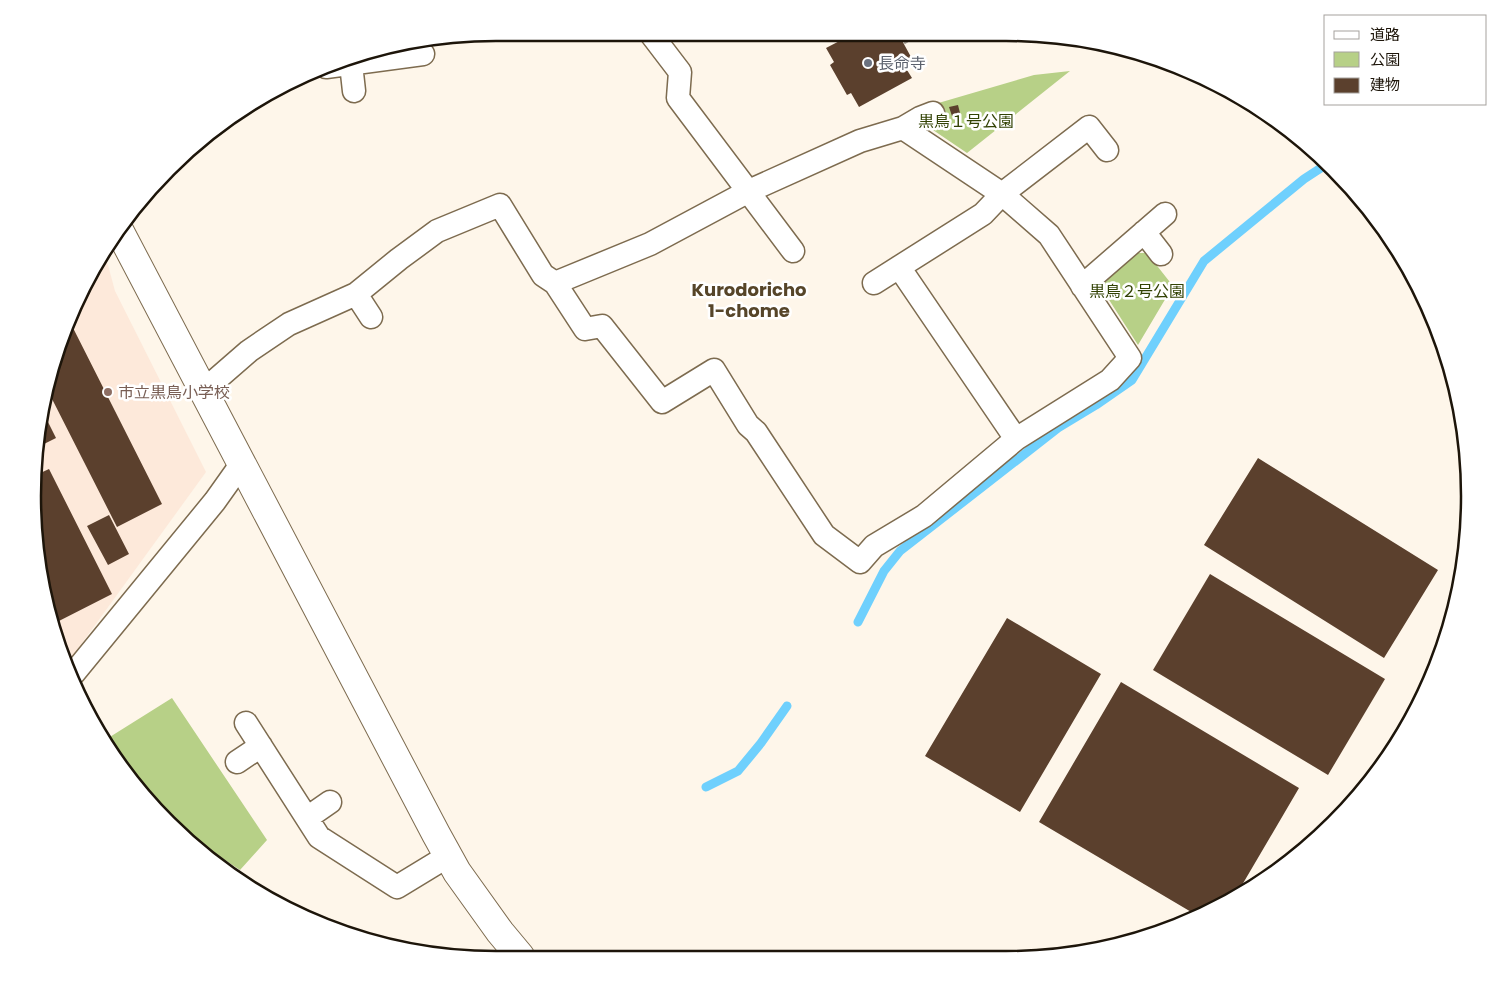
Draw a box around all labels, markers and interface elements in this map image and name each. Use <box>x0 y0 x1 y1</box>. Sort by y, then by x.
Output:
legend <box>1324 15 1487 105</box>
text: 道路 <box>1370 24 1400 45</box>
text: 公園 <box>1370 49 1400 70</box>
place label: 長命寺 <box>878 52 926 75</box>
marker: 長命寺 <box>862 57 874 69</box>
text: 建物 <box>1370 74 1400 95</box>
park label: 黒鳥１号公園 <box>918 110 1014 133</box>
district label: Kurodoricho 1-chome <box>691 277 807 323</box>
park label: 黒鳥２号公園 <box>1089 280 1185 303</box>
place label: 市立黒鳥小学校 <box>118 381 230 404</box>
marker: 市立黒鳥小学校 <box>102 386 114 398</box>

